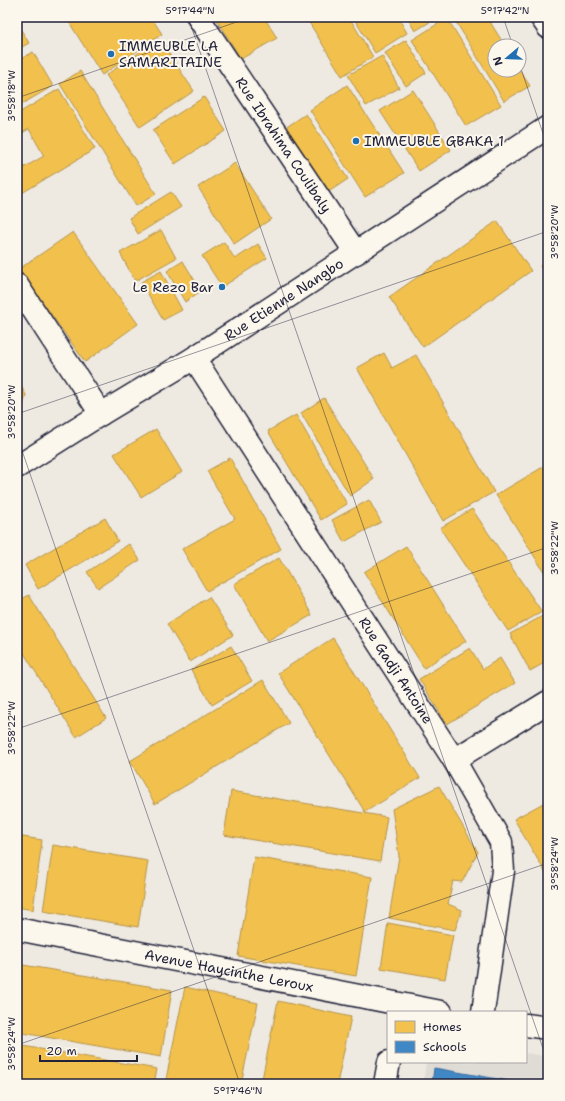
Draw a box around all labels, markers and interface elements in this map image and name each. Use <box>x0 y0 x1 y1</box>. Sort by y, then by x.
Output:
text: 5°17'44"N <box>165 4 215 17</box>
text: 5°17'42"N <box>481 4 529 17</box>
place label: IMMEUBLE LA SAMARITAINE <box>119 37 222 71</box>
north arrow <box>487 38 527 78</box>
marker: IMMEUBLE LA SAMARITAINE <box>106 49 116 59</box>
text: N <box>489 54 507 68</box>
text: 3°58'18"W <box>5 70 18 122</box>
street label: Rue Ibrahima Coulibaly <box>232 74 336 216</box>
place label: IMMEUBLE GBAKA 1 <box>364 132 504 150</box>
marker: IMMEUBLE GBAKA 1 <box>351 136 361 146</box>
text: 3°58'20"W <box>548 204 561 259</box>
street label: Rue Etienne Nangbo <box>221 254 347 345</box>
place label: Le Rezo Bar <box>132 278 214 296</box>
marker: Le Rezo Bar <box>217 282 227 292</box>
text: 3°58'20"W <box>5 384 18 439</box>
text: 3°58'22"W <box>548 520 561 575</box>
street label: Rue Gadji Antoine <box>355 614 437 727</box>
text: 3°58'22"W <box>5 700 18 755</box>
text: 3°58'24"W <box>548 836 561 891</box>
street label: Avenue Haycinthe Leroux <box>143 945 315 996</box>
legend <box>387 1011 527 1063</box>
text: 3°58'24"W <box>5 1016 18 1071</box>
text: Homes <box>423 1019 462 1035</box>
scale bar <box>40 1037 137 1063</box>
text: Schools <box>423 1039 467 1055</box>
text: 20 m <box>46 1043 77 1059</box>
text: 5°17'46"N <box>214 1084 262 1097</box>

